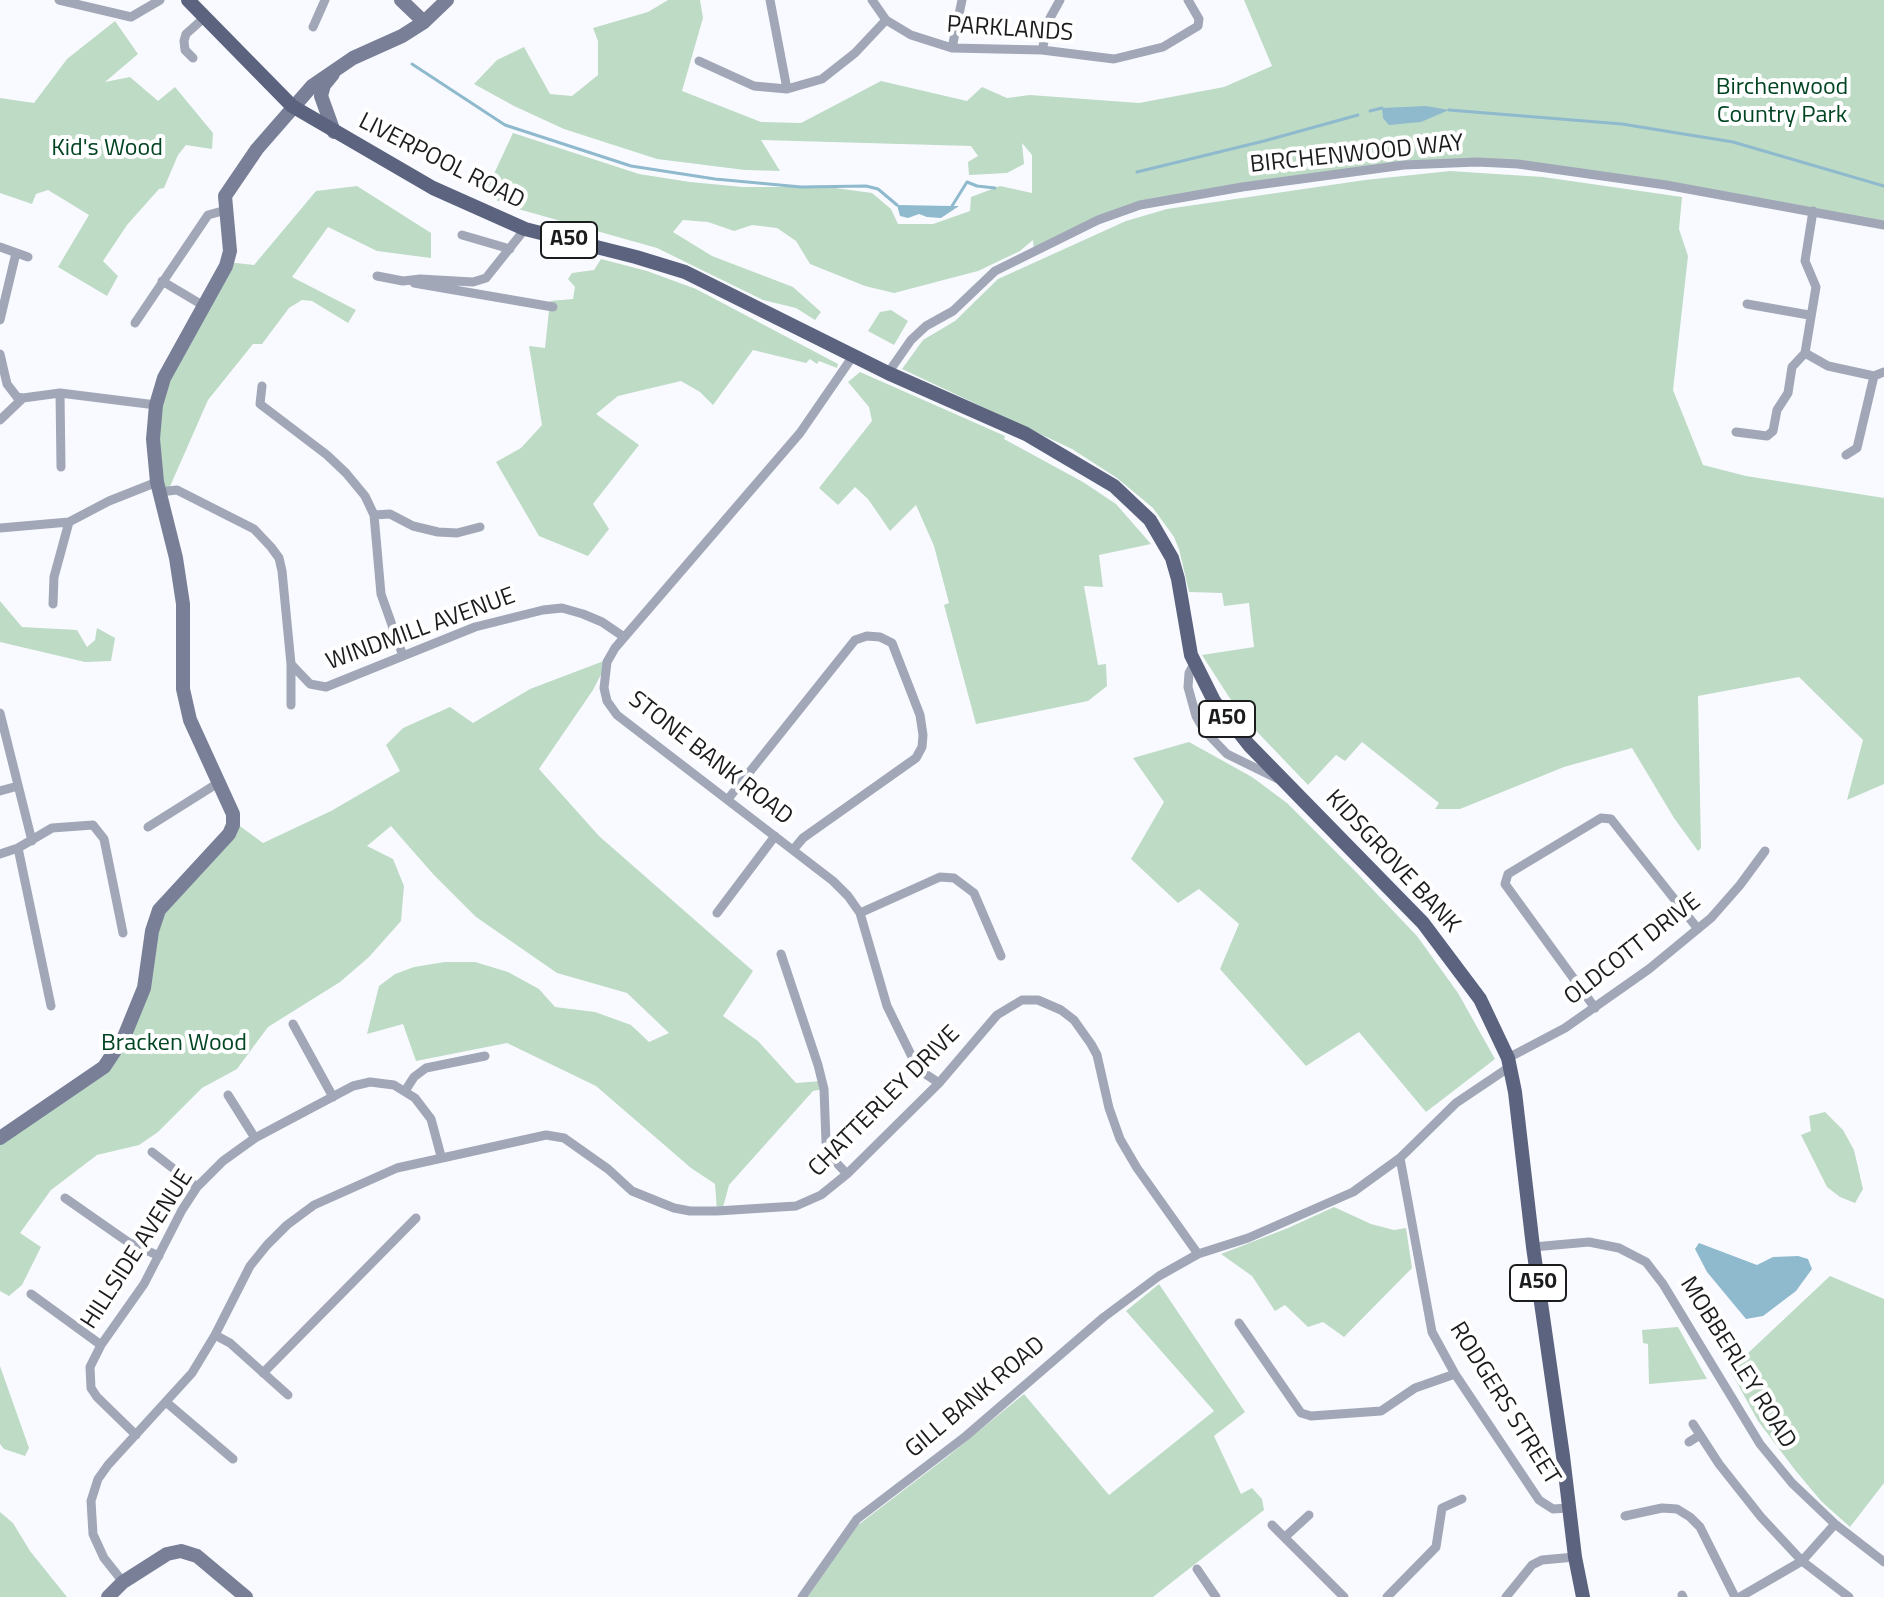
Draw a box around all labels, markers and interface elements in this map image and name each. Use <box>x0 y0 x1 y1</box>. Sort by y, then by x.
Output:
street label: PARKLANDS <box>946 11 1074 49</box>
park label: Birchenwood Country Park <box>1716 74 1848 130</box>
street label: LIVERPOOL ROAD <box>353 108 529 216</box>
street label: BIRCHENWOOD WAY <box>1249 129 1465 181</box>
park label: Kid's Wood <box>51 135 163 163</box>
road number: A50 <box>541 222 597 258</box>
street label: WINDMILL AVENUE <box>323 582 519 678</box>
street label: STONE BANK ROAD <box>622 686 798 832</box>
road number: A50 <box>1199 701 1255 737</box>
street label: KIDSGROVE BANK <box>1319 785 1465 939</box>
street label: OLDCOTT DRIVE <box>1559 888 1707 1012</box>
street label: CHATTERLEY DRIVE <box>803 1020 967 1184</box>
park label: Bracken Wood <box>101 1030 247 1058</box>
street label: HILLSIDE AVENUE <box>76 1165 200 1335</box>
road number: A50 <box>1510 1265 1566 1301</box>
street label: MOBBERLEY ROAD <box>1673 1272 1801 1454</box>
street label: RODGERS STREET <box>1442 1317 1566 1491</box>
street label: GILL BANK ROAD <box>900 1331 1052 1465</box>

